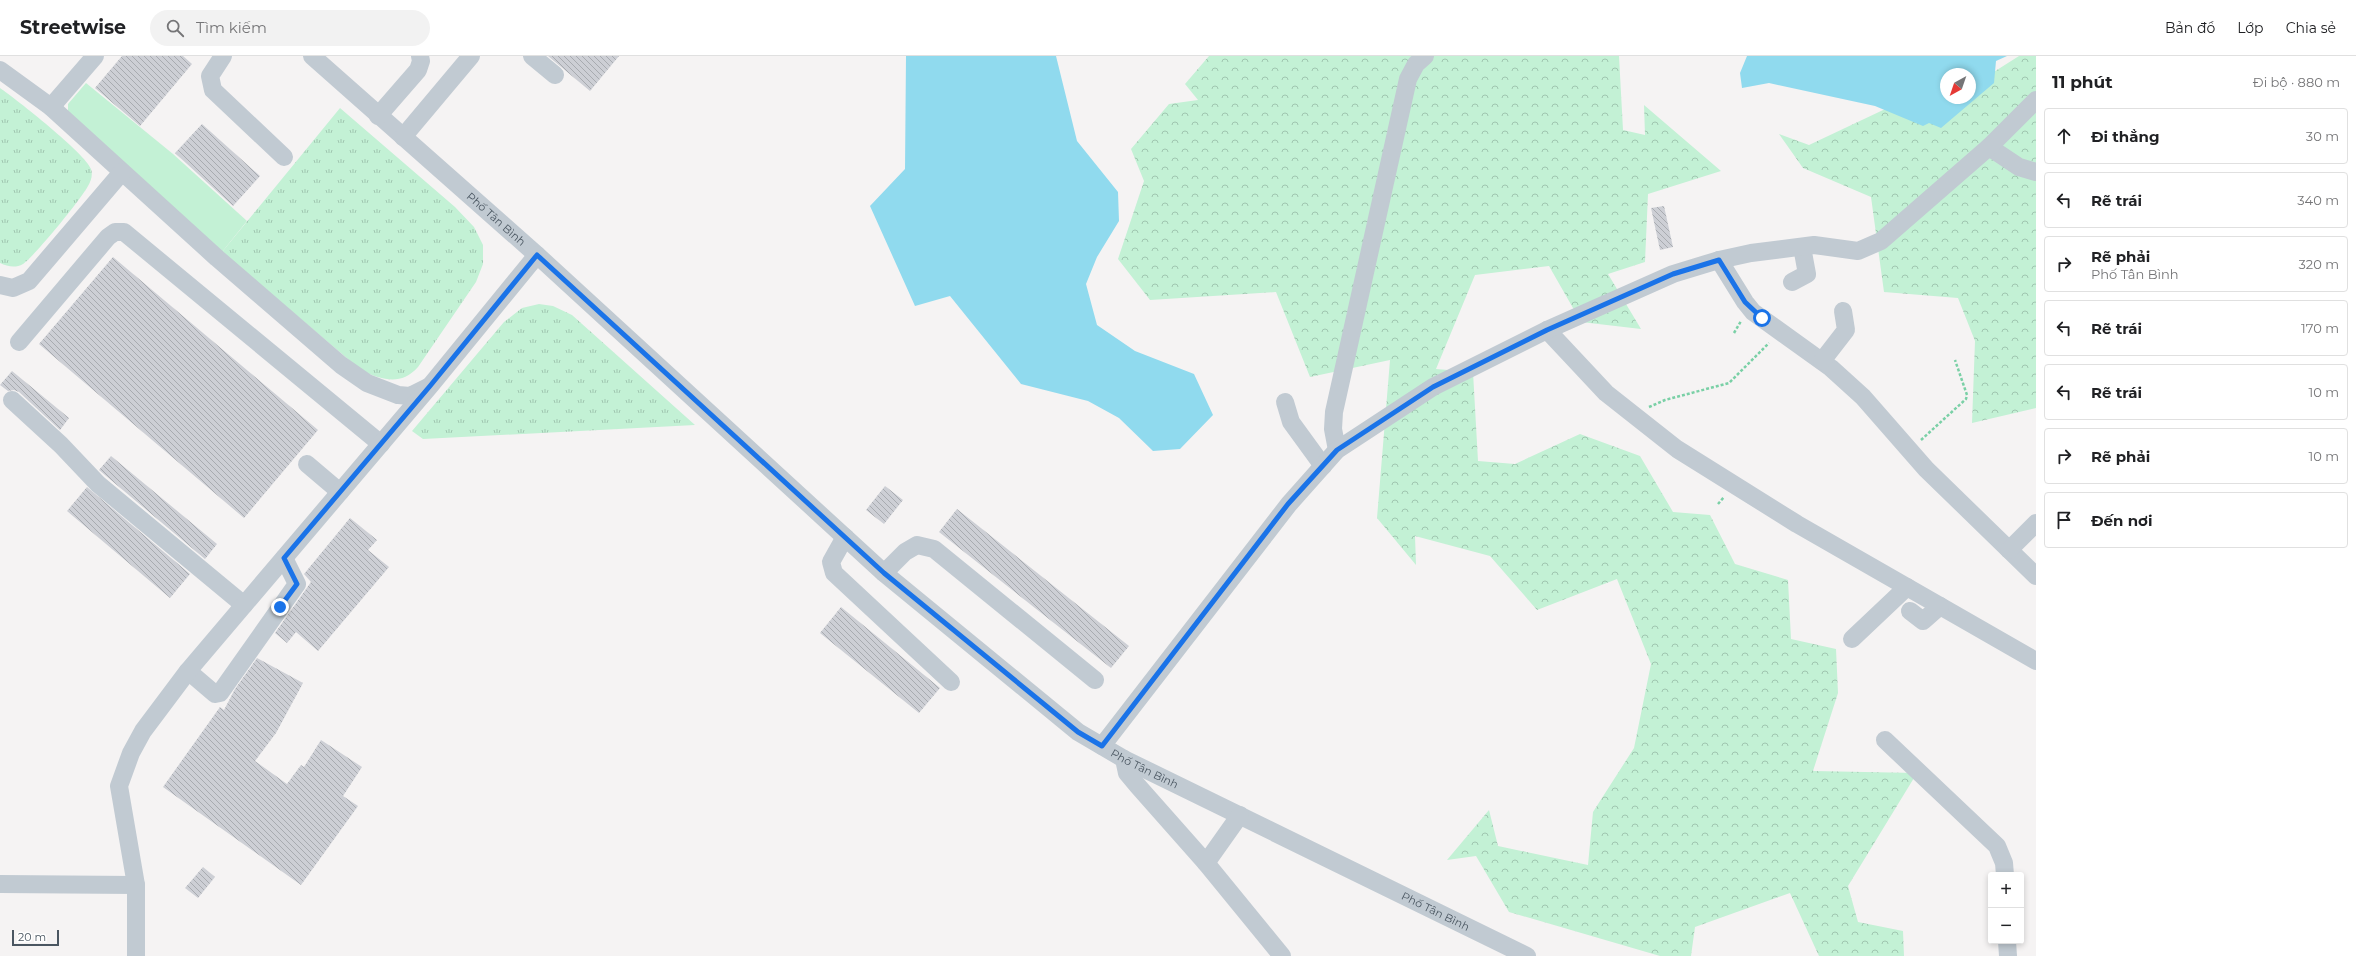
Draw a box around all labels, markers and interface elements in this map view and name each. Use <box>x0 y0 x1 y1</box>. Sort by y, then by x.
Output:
search box <box>150 10 430 46</box>
text: Streetwise <box>20 16 126 39</box>
icon: search <box>164 17 186 39</box>
text: Tìm kiếm <box>196 18 267 37</box>
text: Bản đồ <box>2165 19 2215 37</box>
text: Lớp <box>2237 19 2264 37</box>
text: Chia sẻ <box>2286 19 2336 37</box>
north arrow <box>1940 68 1976 104</box>
text: 11 phút <box>2052 72 2113 92</box>
text: Đi bộ · 880 m <box>2253 74 2340 90</box>
icon: ahead <box>2053 125 2075 147</box>
text: Đi thẳng <box>2091 127 2159 146</box>
text: 30 m <box>2306 128 2339 144</box>
street label: Phố Tân Bình <box>464 189 529 249</box>
icon: left <box>2053 189 2075 211</box>
text: Rẽ trái <box>2091 191 2142 210</box>
text: 340 m <box>2297 192 2339 208</box>
text: Rẽ phải <box>2091 247 2150 266</box>
icon: right <box>2053 253 2075 275</box>
text: 320 m <box>2299 256 2339 272</box>
text: Phố Tân Bình <box>2091 266 2179 282</box>
route start <box>1753 309 1771 327</box>
icon: left <box>2053 317 2075 339</box>
text: Rẽ trái <box>2091 319 2142 338</box>
text: 170 m <box>2301 320 2339 336</box>
icon: left <box>2053 381 2075 403</box>
text: Rẽ trái <box>2091 383 2142 402</box>
text: 10 m <box>2309 384 2339 400</box>
icon: right <box>2053 445 2075 467</box>
text: Rẽ phải <box>2091 447 2150 466</box>
text: 10 m <box>2309 448 2339 464</box>
icon: arrive <box>2053 509 2075 531</box>
text: Đến nơi <box>2091 511 2152 530</box>
route end <box>271 598 289 616</box>
street label: Phố Tân Bình <box>1108 746 1181 792</box>
map controls <box>1988 872 2024 944</box>
button: + <box>1988 872 2024 908</box>
street label: Phố Tân Bình <box>1399 889 1472 934</box>
button: − <box>1988 908 2024 944</box>
scale bar <box>12 928 59 947</box>
text: 20 m <box>18 930 46 944</box>

